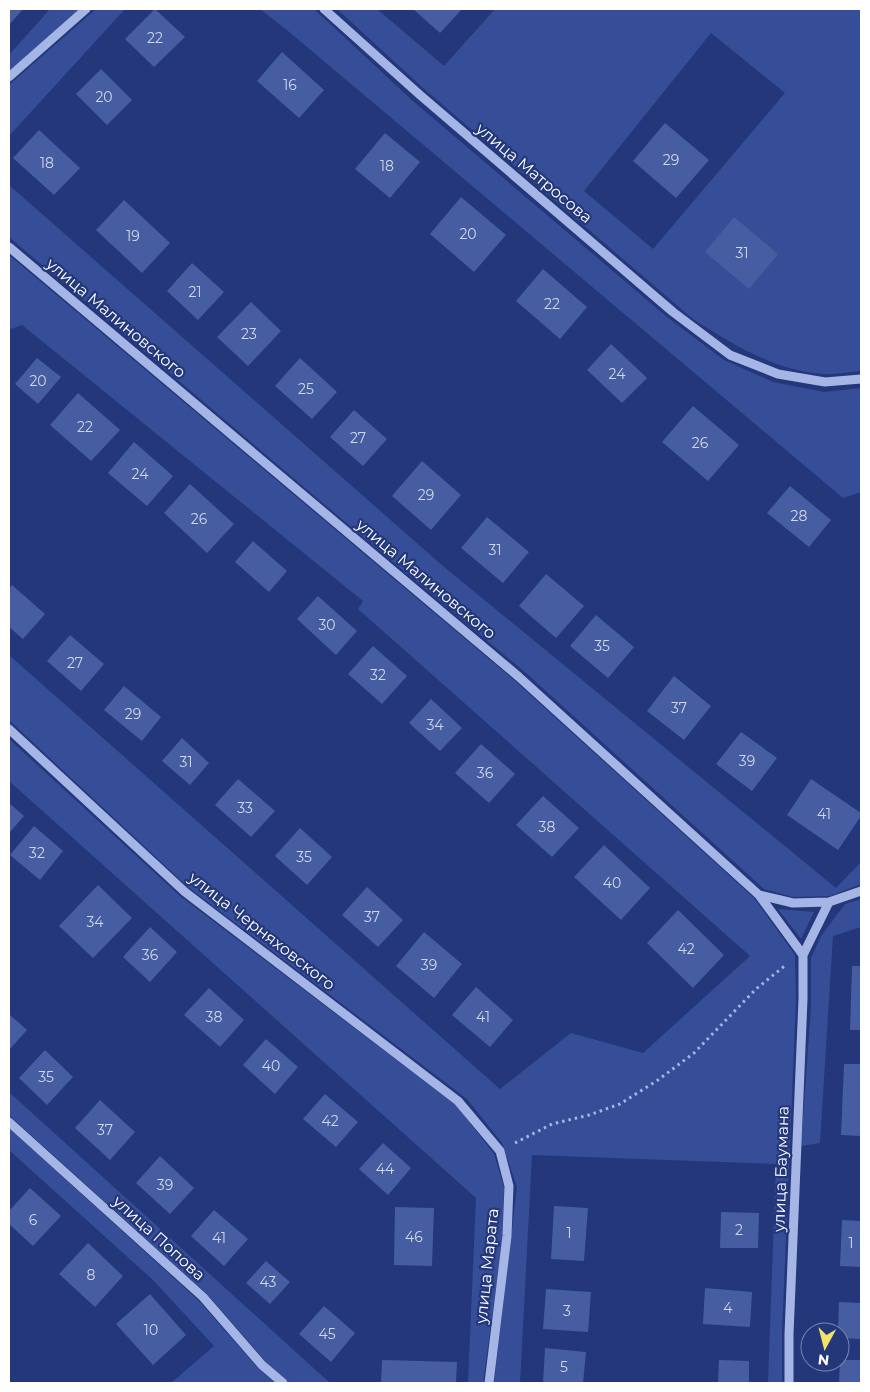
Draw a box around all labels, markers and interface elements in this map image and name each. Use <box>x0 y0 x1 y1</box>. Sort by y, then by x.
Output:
house number: 22 <box>147 29 163 47</box>
house number: 16 <box>283 76 297 94</box>
house number: 20 <box>95 88 113 106</box>
street label: улица Матросова <box>471 118 596 227</box>
house number: 29 <box>663 151 679 169</box>
house number: 18 <box>40 154 54 172</box>
house number: 18 <box>380 157 394 175</box>
house number: 20 <box>459 225 477 243</box>
house number: 19 <box>126 227 140 245</box>
house number: 31 <box>736 244 748 262</box>
street label: улица Малиновского <box>42 253 190 382</box>
house number: 21 <box>188 283 202 301</box>
house number: 22 <box>544 295 560 313</box>
house number: 23 <box>241 325 257 343</box>
house number: 24 <box>609 365 626 383</box>
house number: 20 <box>29 372 47 390</box>
house number: 25 <box>298 380 314 398</box>
house number: 22 <box>77 418 93 436</box>
house number: 27 <box>350 429 366 447</box>
house number: 26 <box>692 434 709 452</box>
house number: 24 <box>132 465 149 483</box>
house number: 29 <box>418 486 434 504</box>
house number: 28 <box>791 507 808 525</box>
house number: 26 <box>191 510 208 528</box>
street label: улица Малиновского <box>352 514 500 643</box>
house number: 31 <box>489 541 501 559</box>
house number: 30 <box>318 616 336 634</box>
house number: 35 <box>594 637 610 655</box>
house number: 27 <box>67 654 83 672</box>
house number: 32 <box>370 666 386 684</box>
house number: 37 <box>671 699 687 717</box>
house number: 29 <box>125 705 141 723</box>
house number: 34 <box>426 716 444 734</box>
house number: 39 <box>739 752 755 770</box>
house number: 31 <box>180 753 192 771</box>
house number: 36 <box>477 764 494 782</box>
house number: 33 <box>237 799 253 817</box>
house number: 41 <box>817 805 831 823</box>
house number: 38 <box>539 818 555 836</box>
house number: 32 <box>29 844 45 862</box>
house number: 35 <box>296 848 312 866</box>
street label: улица Черняховского <box>184 867 339 994</box>
house number: 40 <box>603 874 621 892</box>
house number: 37 <box>364 908 380 926</box>
house number: 34 <box>86 913 104 931</box>
house number: 42 <box>677 940 695 958</box>
house number: 36 <box>142 946 159 964</box>
house number: 39 <box>421 956 437 974</box>
house number: 38 <box>206 1008 222 1026</box>
house number: 41 <box>476 1008 490 1026</box>
house number: 40 <box>262 1057 280 1075</box>
house number: 35 <box>38 1068 54 1086</box>
street label: улица Баумана <box>769 1106 793 1233</box>
house number: 42 <box>321 1112 339 1130</box>
house number: 37 <box>97 1121 113 1139</box>
house number: 44 <box>376 1160 395 1178</box>
house number: 39 <box>157 1176 173 1194</box>
street label: улица Попова <box>108 1191 209 1284</box>
street label: улица Марата <box>471 1207 503 1326</box>
house number: 6 <box>29 1211 38 1229</box>
house number: 2 <box>735 1221 743 1239</box>
house number: 1 <box>566 1224 572 1242</box>
house number: 46 <box>405 1228 423 1246</box>
house number: 41 <box>212 1229 226 1247</box>
house number: 1 <box>848 1234 854 1252</box>
house number: 8 <box>87 1266 96 1284</box>
house number: 43 <box>260 1273 277 1291</box>
house number: 4 <box>723 1299 733 1317</box>
house number: 3 <box>563 1302 571 1320</box>
house number: 10 <box>144 1321 158 1339</box>
north arrow <box>800 1322 850 1372</box>
house number: 45 <box>318 1325 336 1343</box>
text: N <box>817 1350 830 1370</box>
house number: 5 <box>560 1358 568 1376</box>

